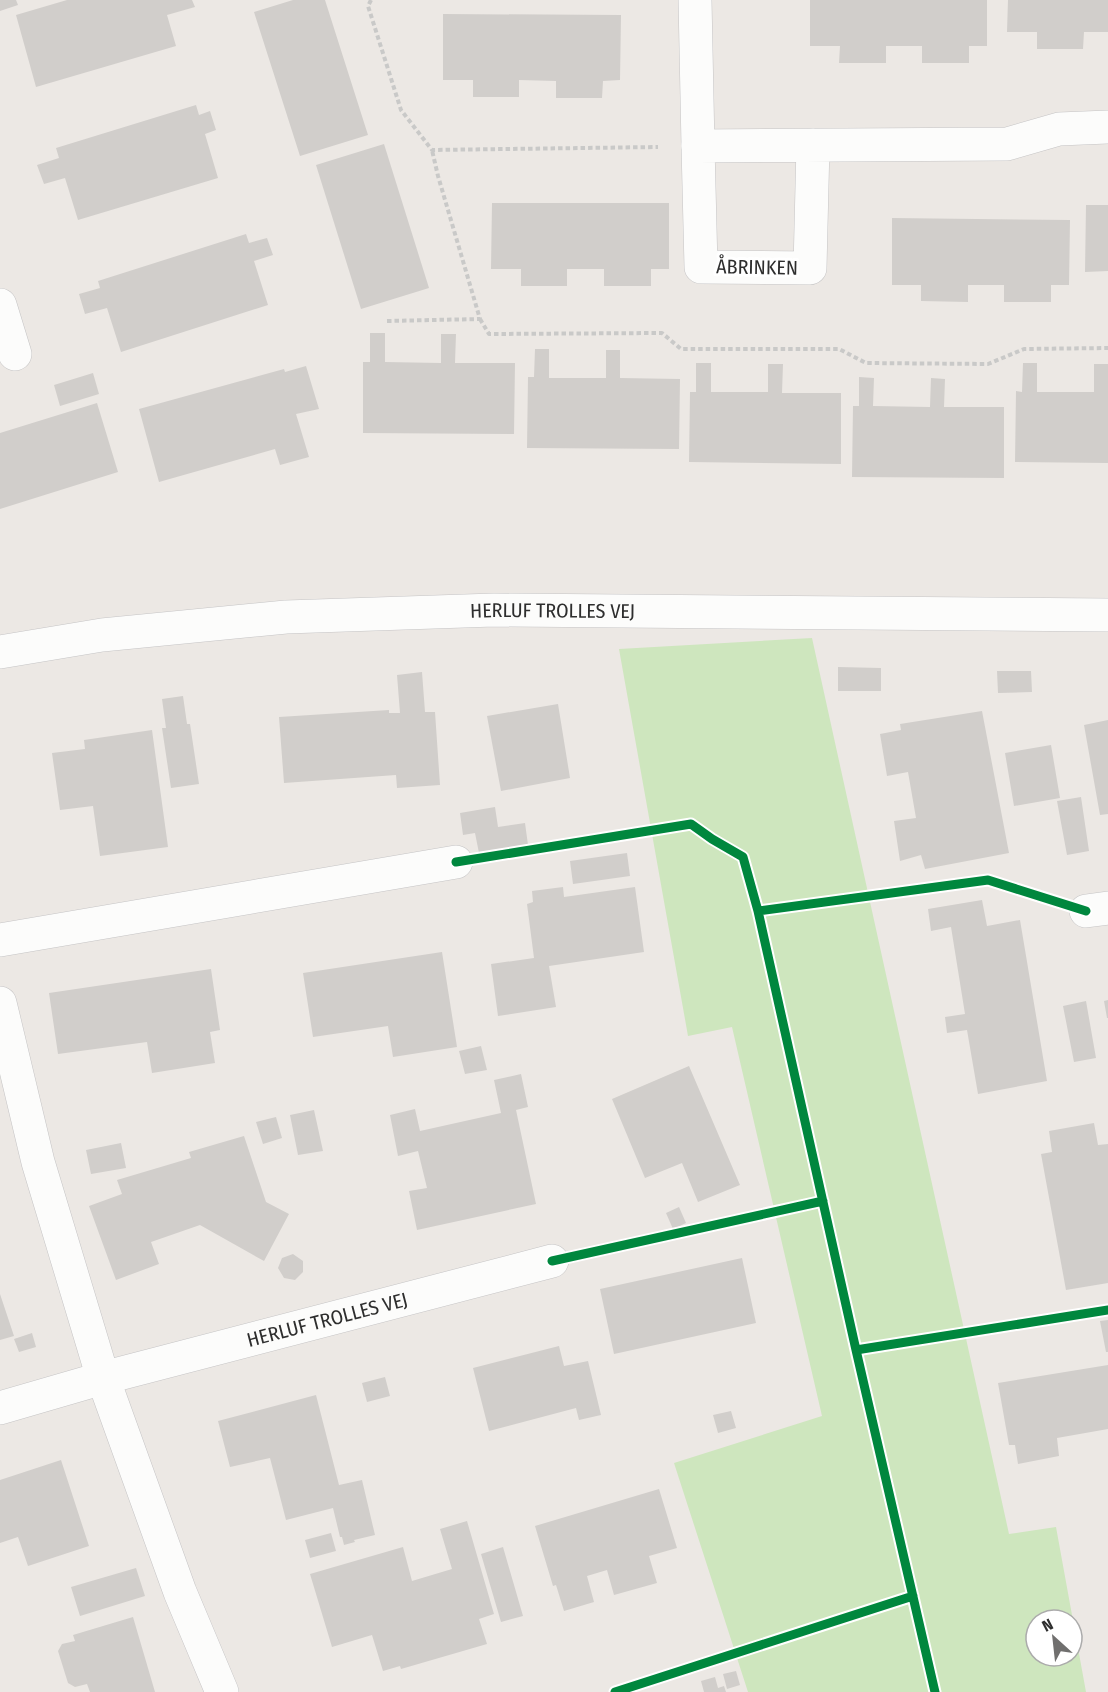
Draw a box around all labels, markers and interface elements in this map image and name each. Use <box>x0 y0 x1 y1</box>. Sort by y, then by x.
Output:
street label: ÅBRINKEN <box>716 253 798 280</box>
street label: HERLUF TROLLES VEJ <box>470 598 635 623</box>
street label: HERLUF TROLLES VEJ <box>244 1287 410 1352</box>
north arrow <box>1024 1608 1084 1668</box>
text: N <box>1039 1614 1056 1636</box>

